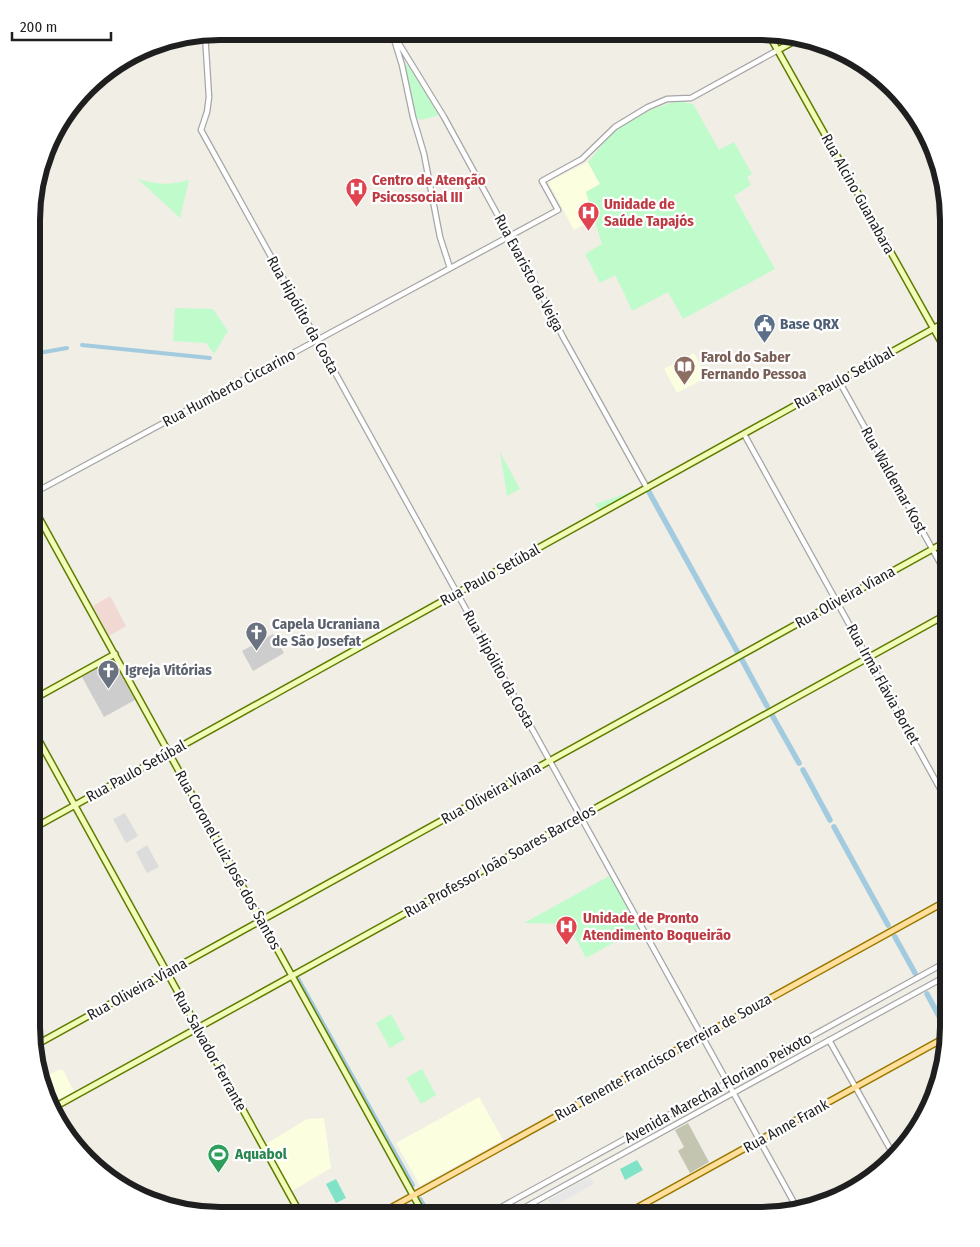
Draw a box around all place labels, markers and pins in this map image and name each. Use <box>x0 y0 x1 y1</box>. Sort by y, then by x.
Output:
place label: Centro de Atenção Psicossocial III <box>372 171 486 206</box>
hospital icon: Centro de Atenção Psicossocial III <box>344 177 368 208</box>
place label: Unidade de Saúde Tapajós <box>604 195 694 230</box>
hospital icon: Unidade de Saúde Tapajós <box>576 201 600 232</box>
public building icon: Base QRX <box>752 312 776 343</box>
place label: Base QRX <box>780 315 840 333</box>
place label: Farol do Saber Fernando Pessoa <box>701 348 807 383</box>
library icon: Farol do Saber Fernando Pessoa <box>673 354 697 385</box>
place label: Capela Ucraniana de São Josefat <box>272 615 380 650</box>
church icon: Capela Ucraniana de São Josefat <box>244 621 268 652</box>
church icon: Igreja Vitórias <box>97 658 121 689</box>
place label: Igreja Vitórias <box>125 661 212 679</box>
place label: Unidade de Pronto Atendimento Boqueirão <box>582 909 731 944</box>
hospital icon: Unidade de Pronto Atendimento Boqueirão <box>555 915 579 946</box>
sports icon: Aquabol <box>207 1142 231 1173</box>
place label: Aquabol <box>234 1145 288 1163</box>

